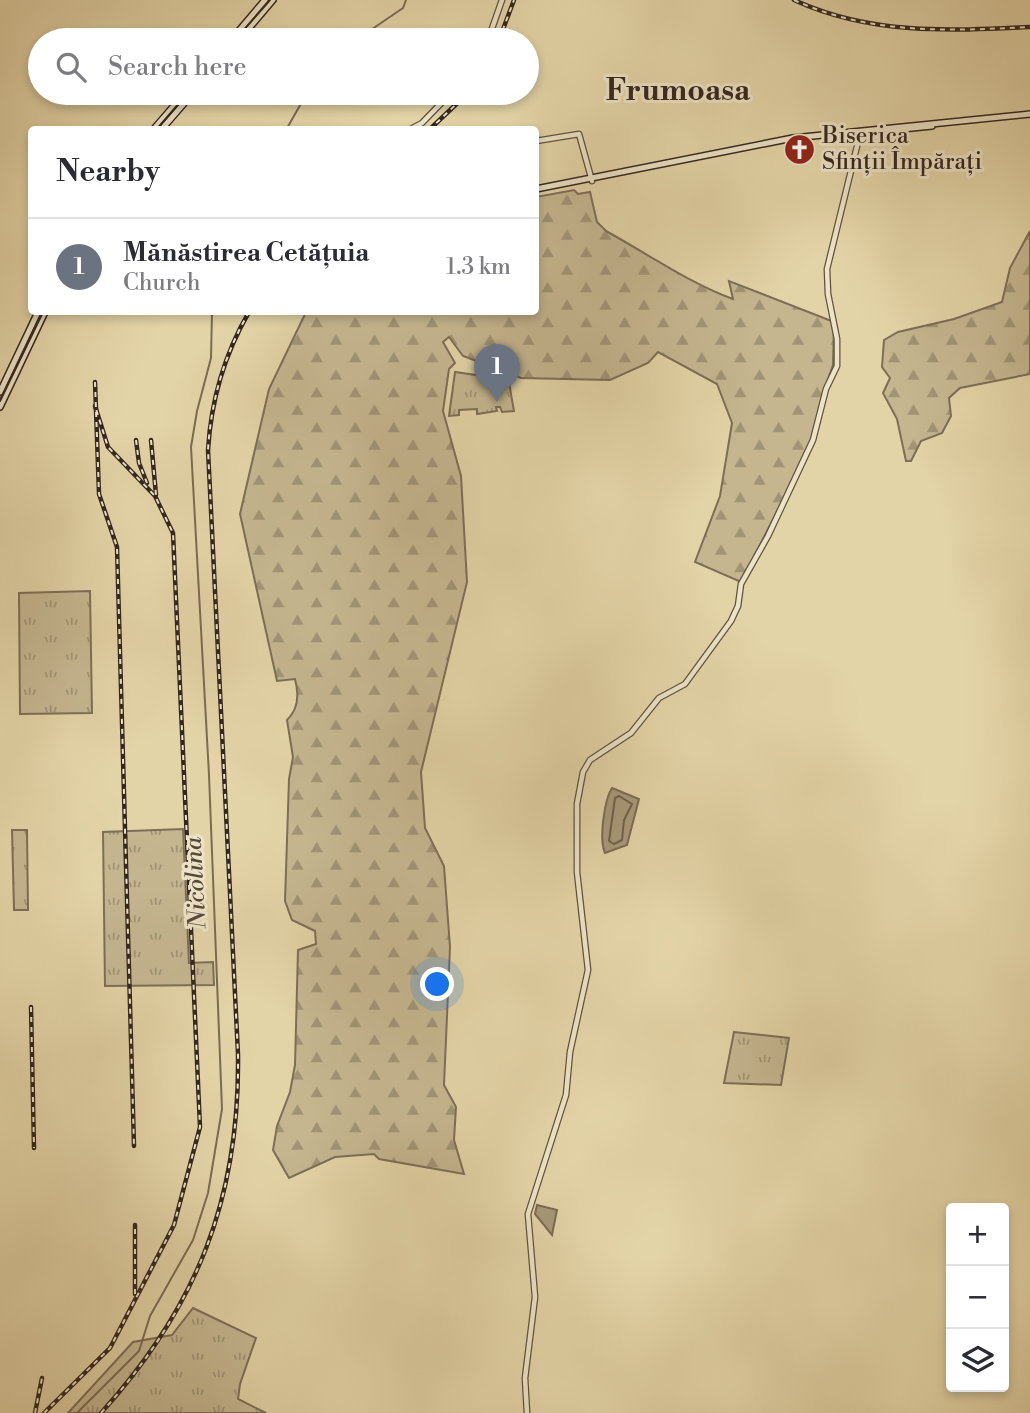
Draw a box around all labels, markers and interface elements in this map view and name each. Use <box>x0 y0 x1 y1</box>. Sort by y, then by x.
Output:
search box <box>28 28 539 105</box>
icon: search <box>52 48 90 86</box>
text: Search here <box>108 51 247 83</box>
district label: Frumoasa <box>606 72 751 110</box>
place label: Biserica Sfinții Împărați <box>821 122 982 176</box>
church icon: Biserica Sfinții Împărați <box>782 132 816 166</box>
text: Nearby <box>56 153 160 191</box>
text: Mănăstirea Cetățuia <box>123 237 369 269</box>
text: 1 <box>73 253 85 281</box>
text: 1.3 km <box>446 253 511 281</box>
text: Church <box>123 269 200 297</box>
pin: 1 <box>474 344 520 402</box>
water label: Nicolina <box>179 836 213 931</box>
your location <box>420 967 454 1001</box>
map controls <box>946 1203 1009 1392</box>
button: + <box>946 1203 1009 1266</box>
button: − <box>946 1266 1009 1329</box>
button: layers <box>946 1329 1009 1392</box>

